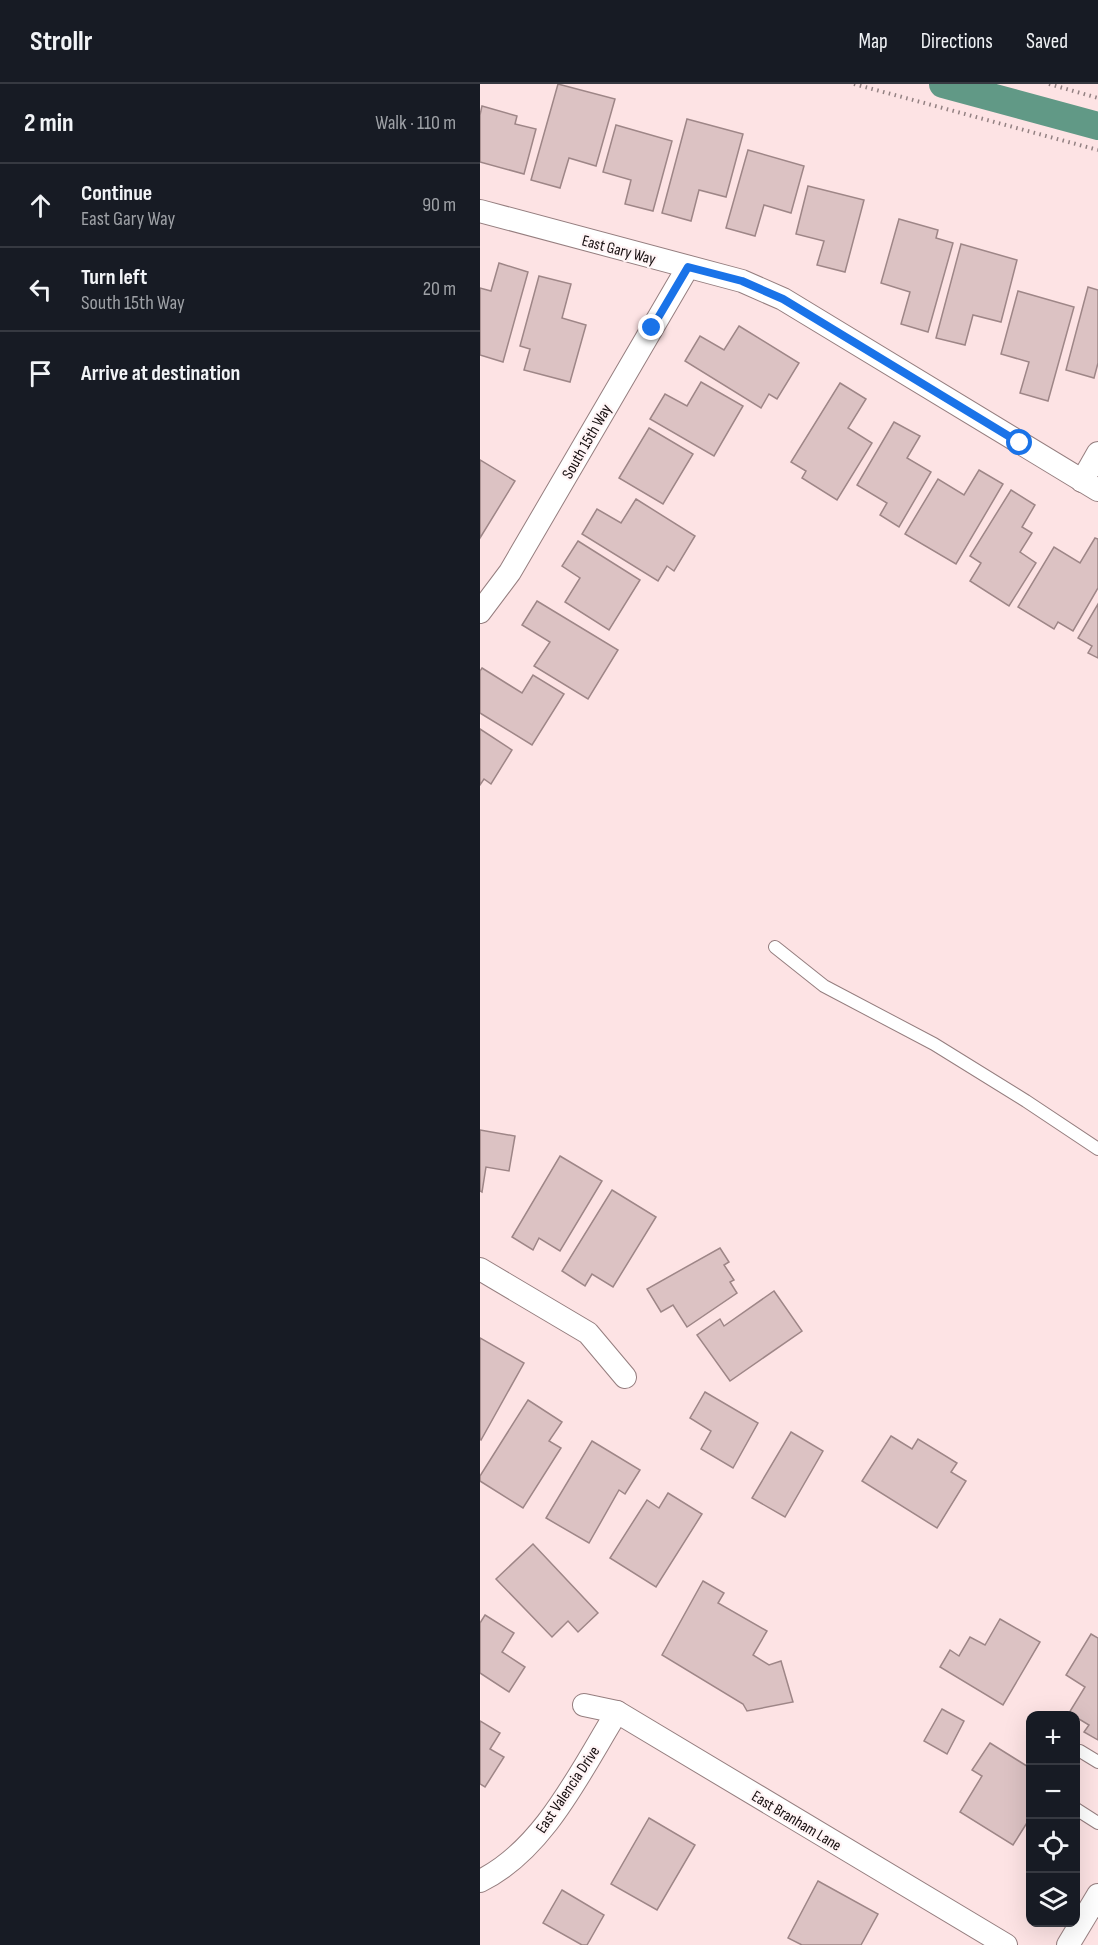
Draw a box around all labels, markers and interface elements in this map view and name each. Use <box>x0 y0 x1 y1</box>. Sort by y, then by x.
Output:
text: Strollr <box>30 25 92 58</box>
text: Map <box>858 29 888 54</box>
text: Directions <box>921 29 993 54</box>
text: Saved <box>1026 29 1068 54</box>
text: 2 min <box>24 108 74 139</box>
text: Walk · 110 m <box>375 111 456 135</box>
text: Continue <box>81 180 152 207</box>
icon: ahead <box>24 189 57 222</box>
text: 90 m <box>422 193 456 217</box>
text: East Gary Way <box>81 207 175 231</box>
street label: East Gary Way <box>580 232 657 269</box>
text: Turn left <box>81 264 147 291</box>
icon: left <box>24 273 57 306</box>
text: 20 m <box>423 277 456 301</box>
text: South 15th Way <box>81 291 185 315</box>
route end <box>638 314 664 340</box>
icon: arrive <box>24 357 57 390</box>
text: Arrive at destination <box>81 360 240 387</box>
street label: South 15th Way <box>558 401 616 482</box>
route start <box>1006 429 1032 455</box>
map controls <box>1026 1711 1080 1927</box>
button: + <box>1026 1711 1080 1765</box>
street label: East Valencia Drive <box>532 1743 604 1837</box>
button: − <box>1026 1765 1080 1819</box>
street label: East Branham Lane <box>748 1787 845 1856</box>
button: locate <box>1026 1819 1080 1873</box>
button: layers <box>1026 1873 1080 1927</box>

